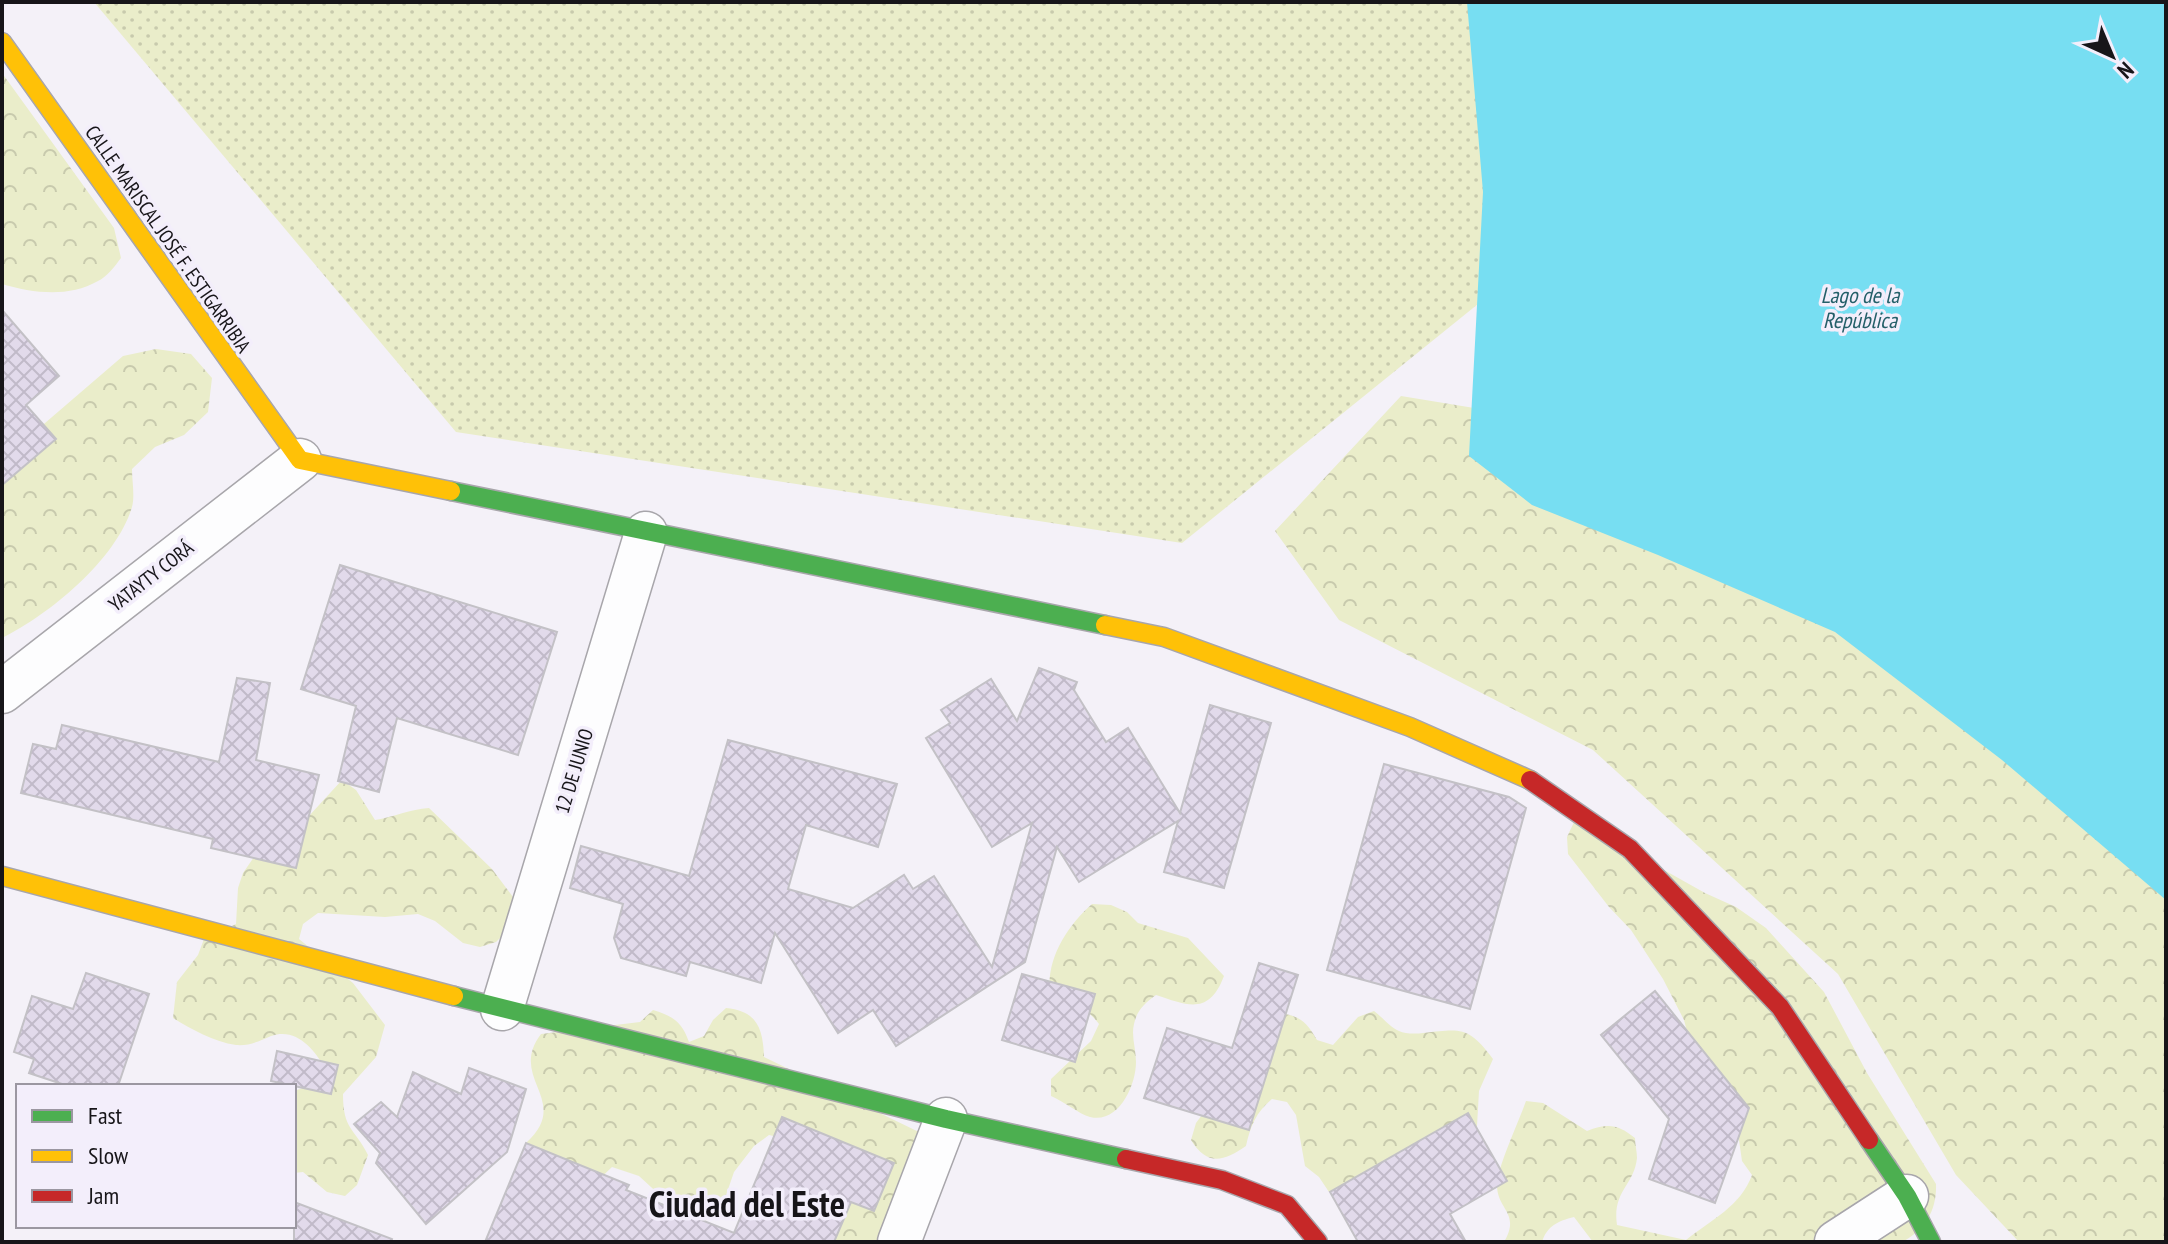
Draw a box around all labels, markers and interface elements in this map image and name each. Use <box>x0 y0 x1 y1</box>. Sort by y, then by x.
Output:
north arrow <box>2072 16 2152 96</box>
text: N <box>2112 56 2140 85</box>
street label: CALLE MARISCAL JOSÉ F. ESTIGARRIBIA <box>79 120 257 358</box>
water label: Lago de la República <box>1821 281 1900 334</box>
street label: YATAYTY CORÁ <box>103 534 199 617</box>
street label: 12 DE JUNIO <box>549 725 599 816</box>
legend <box>16 1084 296 1228</box>
text: Fast <box>88 1100 123 1131</box>
text: Slow <box>88 1140 129 1171</box>
text: Jam <box>87 1180 119 1211</box>
district label: Ciudad del Este <box>649 1180 845 1227</box>

